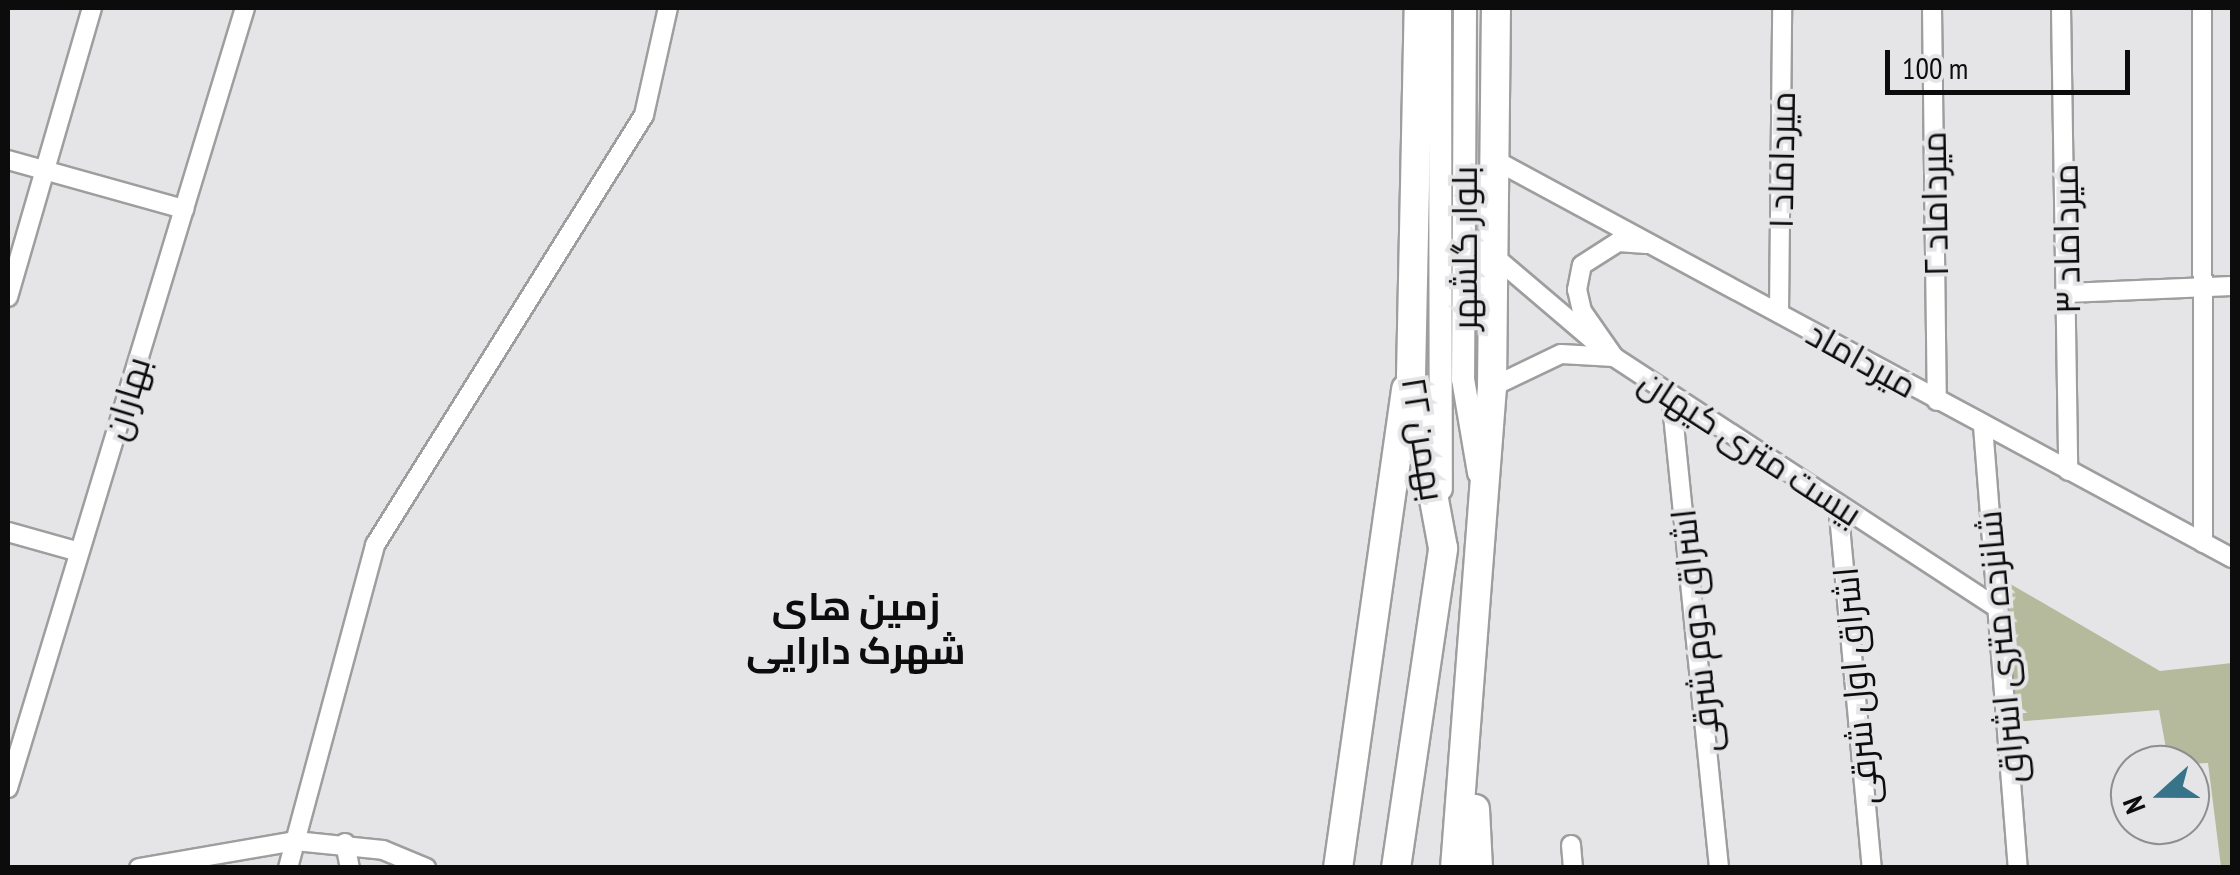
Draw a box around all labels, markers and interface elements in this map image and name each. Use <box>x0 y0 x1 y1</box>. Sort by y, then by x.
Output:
scale bar <box>1890 30 2135 92</box>
text: 100 m <box>1902 48 1968 87</box>
street label: میرداماد ۱ <box>1759 91 1803 229</box>
street label: میرداماد ۲ <box>1912 131 1956 277</box>
street label: میرداماد ۳ <box>2044 163 2088 315</box>
street label: بلوار گلشهر <box>1443 166 1485 330</box>
street label: میرداماد <box>1800 312 1924 406</box>
street label: بهاران <box>94 351 158 445</box>
street label: بیست متری کیهان <box>1632 359 1870 535</box>
street label: ۲۲ بهمن <box>1393 374 1455 504</box>
street label: اشراق دوم شرقی <box>1661 507 1729 755</box>
street label: شانزده متری اشراق <box>1967 509 2033 785</box>
street label: اشراق اول شرقی <box>1824 565 1886 807</box>
district label: زمین های شهرک دارایی <box>746 583 966 672</box>
north arrow <box>2110 745 2210 845</box>
text: N <box>2113 792 2153 819</box>

